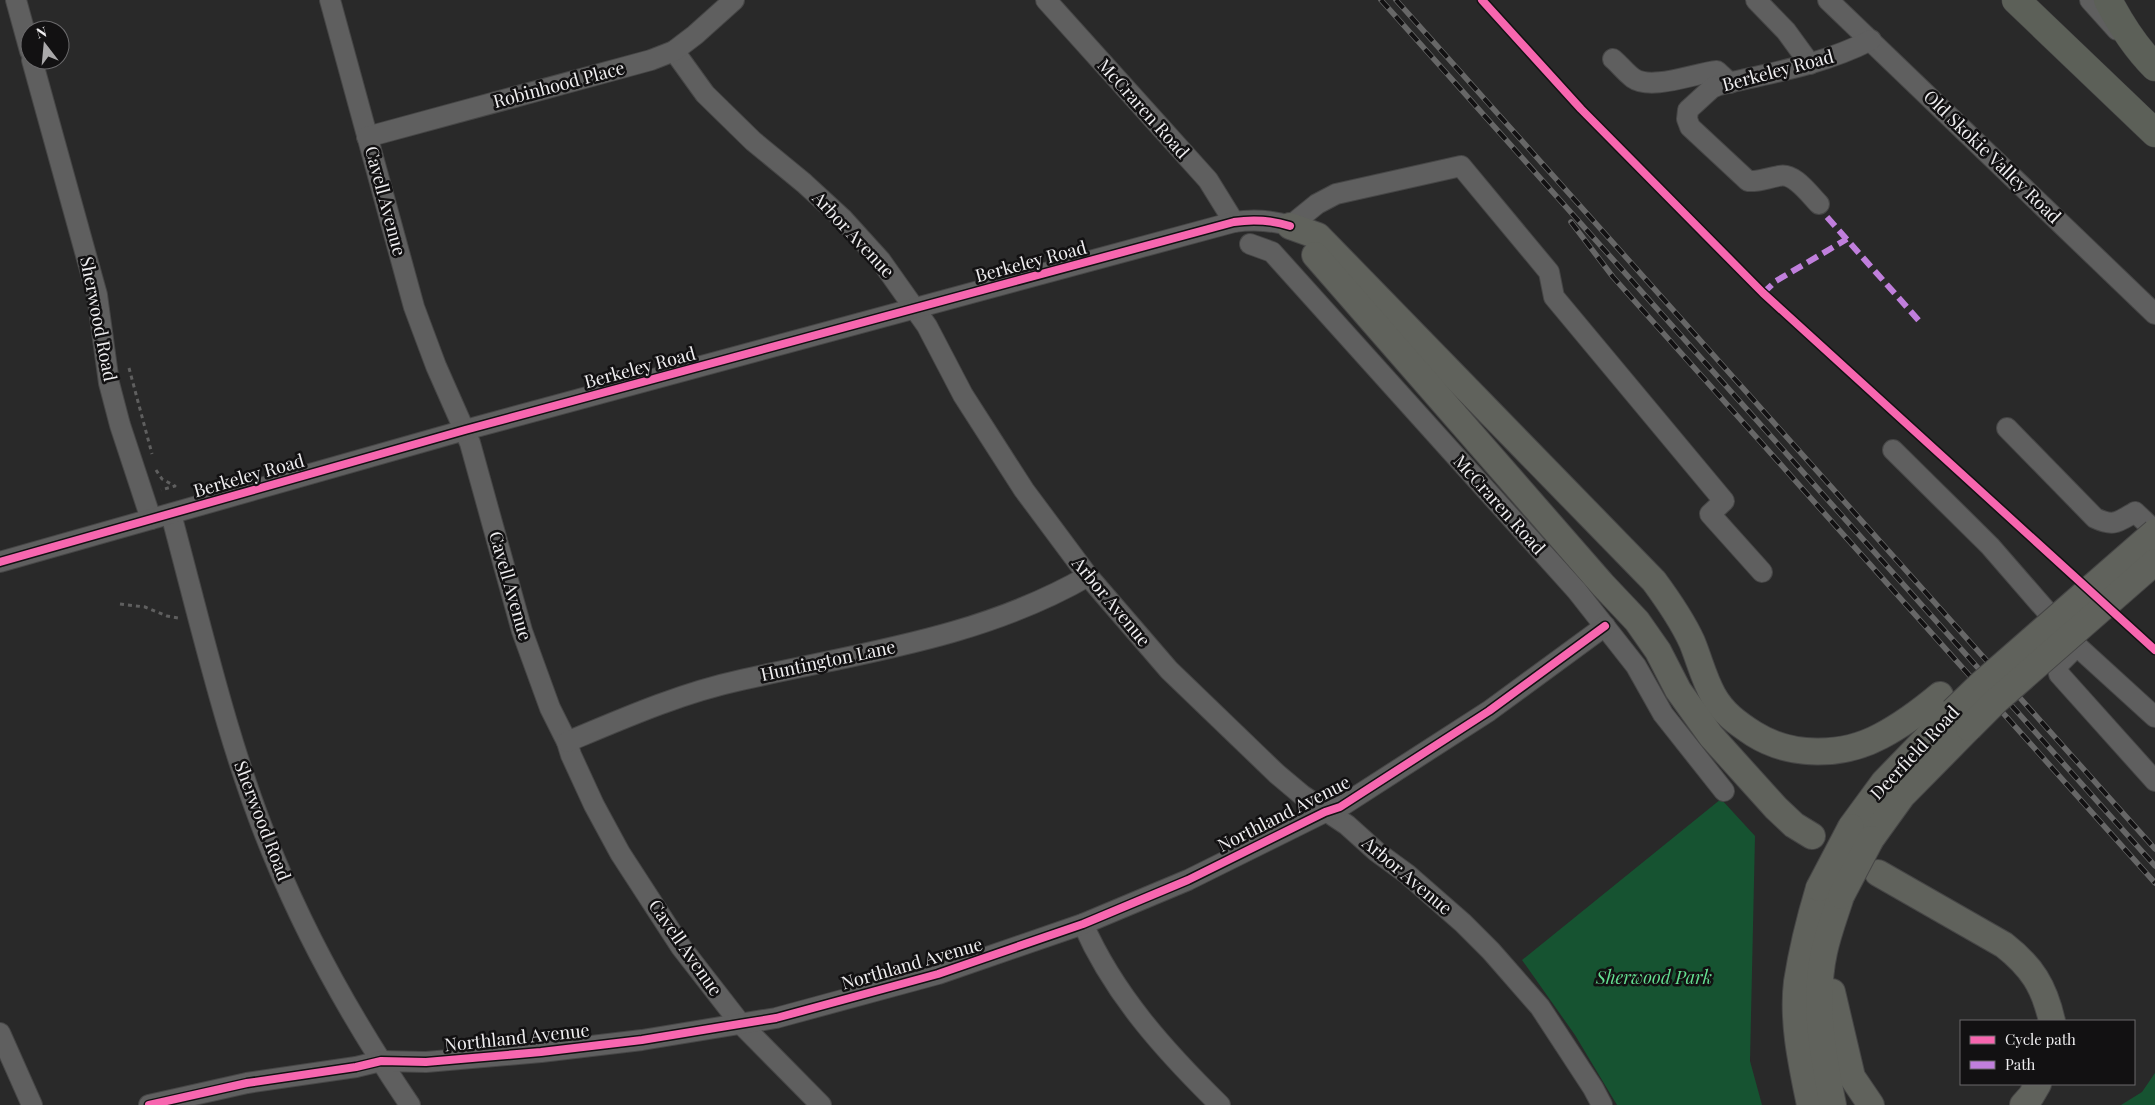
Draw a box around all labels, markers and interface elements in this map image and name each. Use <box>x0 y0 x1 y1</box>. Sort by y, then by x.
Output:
north arrow <box>20 20 70 70</box>
text: N <box>34 21 49 43</box>
street label: Berkeley Road <box>1719 43 1837 96</box>
street label: McCraren Road <box>1093 53 1195 164</box>
street label: Robinhood Place <box>490 55 627 113</box>
street label: Old Skokie Valley Road <box>1919 84 2067 229</box>
street label: Cavell Avenue <box>360 143 412 258</box>
street label: Arbor Avenue <box>807 185 900 283</box>
street label: Berkeley Road <box>972 234 1090 287</box>
street label: Sherwood Road <box>75 254 123 384</box>
street label: Berkeley Road <box>581 340 699 393</box>
street label: Berkeley Road <box>190 448 308 502</box>
street label: McCraren Road <box>1449 449 1551 560</box>
street label: Cavell Avenue <box>484 528 538 643</box>
street label: Arbor Avenue <box>1067 551 1156 651</box>
street label: Huntington Lane <box>758 634 897 686</box>
street label: Deerfield Road <box>1864 700 1964 804</box>
street label: Sherwood Road <box>229 757 297 885</box>
street label: Northland Avenue <box>1213 769 1354 857</box>
street label: Arbor Avenue <box>1357 830 1457 920</box>
street label: Cavell Avenue <box>644 894 728 1000</box>
street label: Northland Avenue <box>838 931 985 995</box>
park label: Sherwood Park <box>1595 965 1712 989</box>
street label: Northland Avenue <box>443 1017 591 1057</box>
legend <box>1960 1020 2135 1085</box>
text: Cycle path <box>2005 1029 2076 1049</box>
text: Path <box>2005 1054 2035 1074</box>

